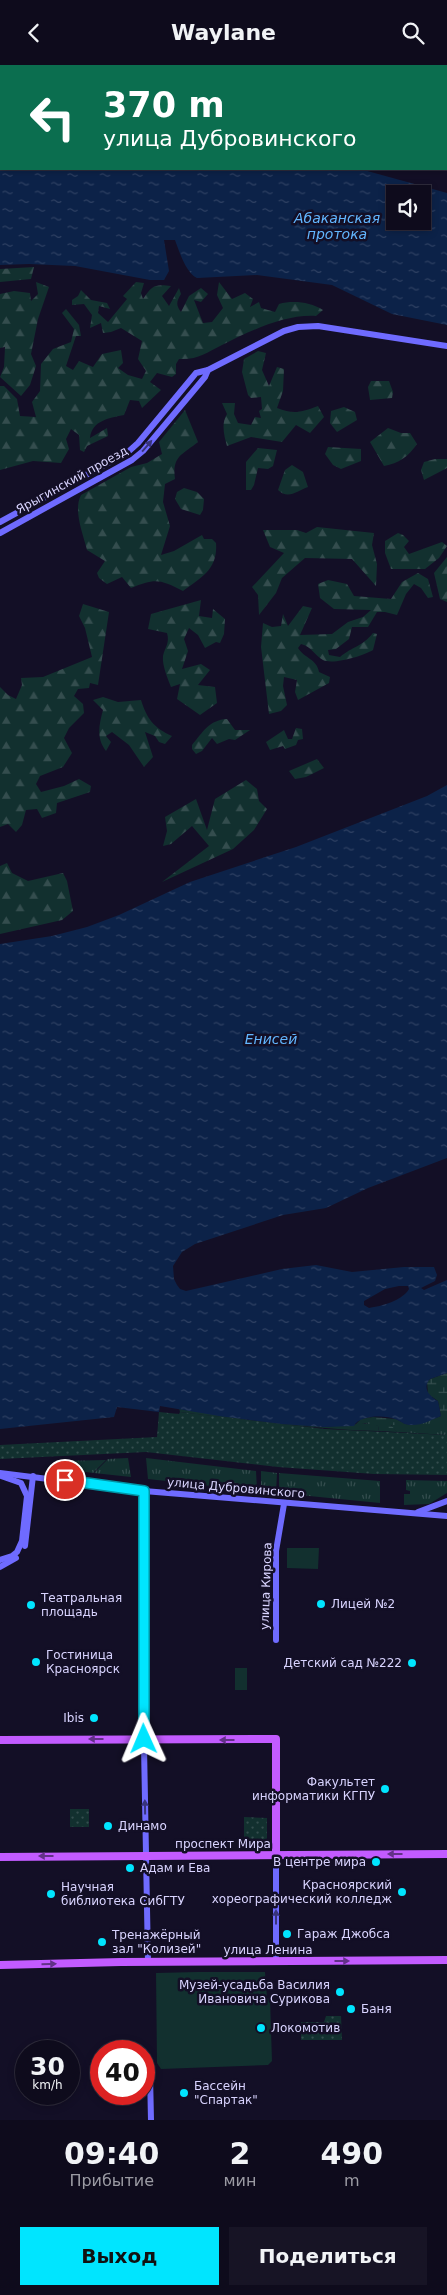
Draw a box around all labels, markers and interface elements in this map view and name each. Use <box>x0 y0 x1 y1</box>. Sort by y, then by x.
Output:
icon: back <box>20 19 48 47</box>
icon: search <box>399 19 427 47</box>
text: Waylane <box>171 20 276 45</box>
icon: left <box>20 85 85 150</box>
text: 370 m <box>103 85 225 125</box>
text: улица Дубровинского <box>103 126 357 151</box>
map controls <box>386 185 431 230</box>
button: sound <box>386 185 431 230</box>
water label: Абаканская протока <box>293 210 380 242</box>
one-way arrow <box>141 441 153 453</box>
street label: Ярыгинский проезд <box>14 443 130 517</box>
water label: Енисей <box>245 1031 297 1047</box>
pin <box>44 1459 86 1501</box>
icon: arrive <box>51 1466 79 1494</box>
street label: улица Дубровинского <box>167 1475 305 1501</box>
street label: улица Кирова <box>257 1542 275 1630</box>
place label: Театральная площадь <box>40 1591 122 1619</box>
place label: Лицей №2 <box>331 1597 395 1611</box>
marker: Лицей №2 <box>315 1598 327 1610</box>
marker: Театральная площадь <box>25 1599 37 1611</box>
place label: Гостиница Красноярск <box>46 1648 120 1676</box>
marker: Гостиница Красноярск <box>30 1656 42 1668</box>
place label: Детский сад №222 <box>284 1656 402 1670</box>
marker: Детский сад №222 <box>406 1657 418 1669</box>
place label: Ibis <box>63 1711 84 1725</box>
marker: Ibis <box>88 1712 100 1724</box>
position arrow <box>117 1712 169 1764</box>
one-way arrow <box>87 1735 103 1743</box>
one-way arrow <box>219 1736 235 1744</box>
place label: Факультет информатики КГПУ <box>252 1775 376 1803</box>
marker: Факультет информатики КГПУ <box>379 1783 391 1795</box>
one-way arrow <box>141 1799 149 1815</box>
place label: Динамо <box>118 1819 167 1833</box>
marker: Динамо <box>102 1820 114 1832</box>
street label: проспект Мира <box>175 1837 271 1851</box>
one-way arrow <box>386 1850 402 1858</box>
one-way arrow <box>38 1852 54 1860</box>
place label: В центре мира <box>273 1855 366 1869</box>
marker: В центре мира <box>370 1856 382 1868</box>
place label: Адам и Ева <box>140 1861 210 1875</box>
marker: Адам и Ева <box>124 1862 136 1874</box>
place label: Красноярский хореографический колледж <box>212 1878 392 1906</box>
place label: Научная библиотека СибГТУ <box>61 1880 185 1908</box>
marker: Красноярский хореографический колледж <box>396 1886 408 1898</box>
marker: Научная библиотека СибГТУ <box>45 1888 57 1900</box>
one-way arrow <box>272 1909 280 1925</box>
place label: Гараж Джобса <box>297 1927 390 1941</box>
place label: Тренажёрный зал "Колизей" <box>111 1928 201 1956</box>
marker: Гараж Джобса <box>281 1928 293 1940</box>
marker: Тренажёрный зал "Колизей" <box>96 1936 108 1948</box>
street label: улица Ленина <box>223 1943 313 1957</box>
one-way arrow <box>335 1957 351 1965</box>
one-way arrow <box>41 1959 57 1967</box>
place label: Музей-усадьба Василия Ивановича Сурикова <box>179 1978 330 2006</box>
marker: Музей-усадьба Василия Ивановича Сурикова <box>334 1986 346 1998</box>
place label: Баня <box>361 2002 392 2016</box>
marker: Баня <box>345 2003 357 2015</box>
place label: Локомотив <box>271 2021 340 2035</box>
marker: Локомотив <box>255 2022 267 2034</box>
speed limit sign: 40 <box>90 2040 155 2105</box>
text: 30 <box>30 2052 65 2081</box>
text: km/h <box>32 2078 63 2092</box>
place label: Бассейн "Спартак" <box>194 2079 258 2107</box>
marker: Бассейн "Спартак" <box>178 2087 190 2099</box>
text: 09:40 <box>64 2136 159 2171</box>
text: 2 <box>230 2136 250 2171</box>
text: 490 <box>320 2136 383 2171</box>
text: Прибытие <box>69 2171 154 2190</box>
text: мин <box>223 2171 256 2190</box>
text: m <box>344 2171 360 2190</box>
button: Выход <box>20 2227 219 2285</box>
button: Поделиться <box>229 2227 427 2285</box>

